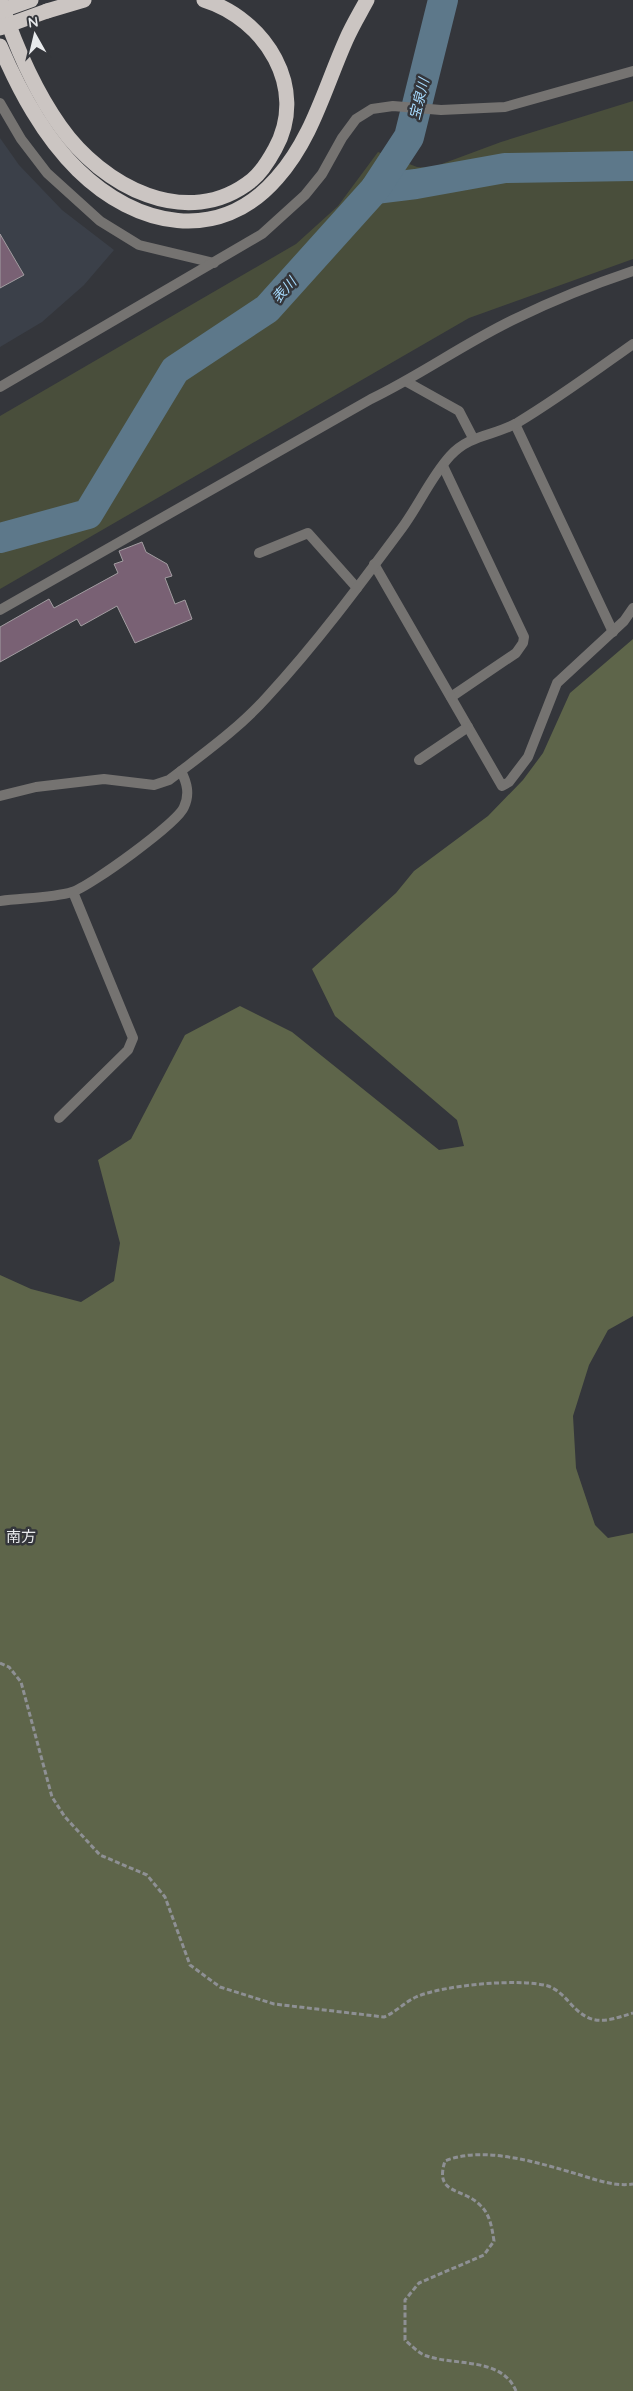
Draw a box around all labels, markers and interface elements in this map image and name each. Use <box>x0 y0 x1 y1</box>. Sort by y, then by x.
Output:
north arrow <box>10 10 60 60</box>
text: N <box>27 12 40 32</box>
water label: 宝泉川 <box>405 75 433 122</box>
water label: 表川 <box>268 272 301 306</box>
district label: 南方 <box>6 1527 36 1546</box>

